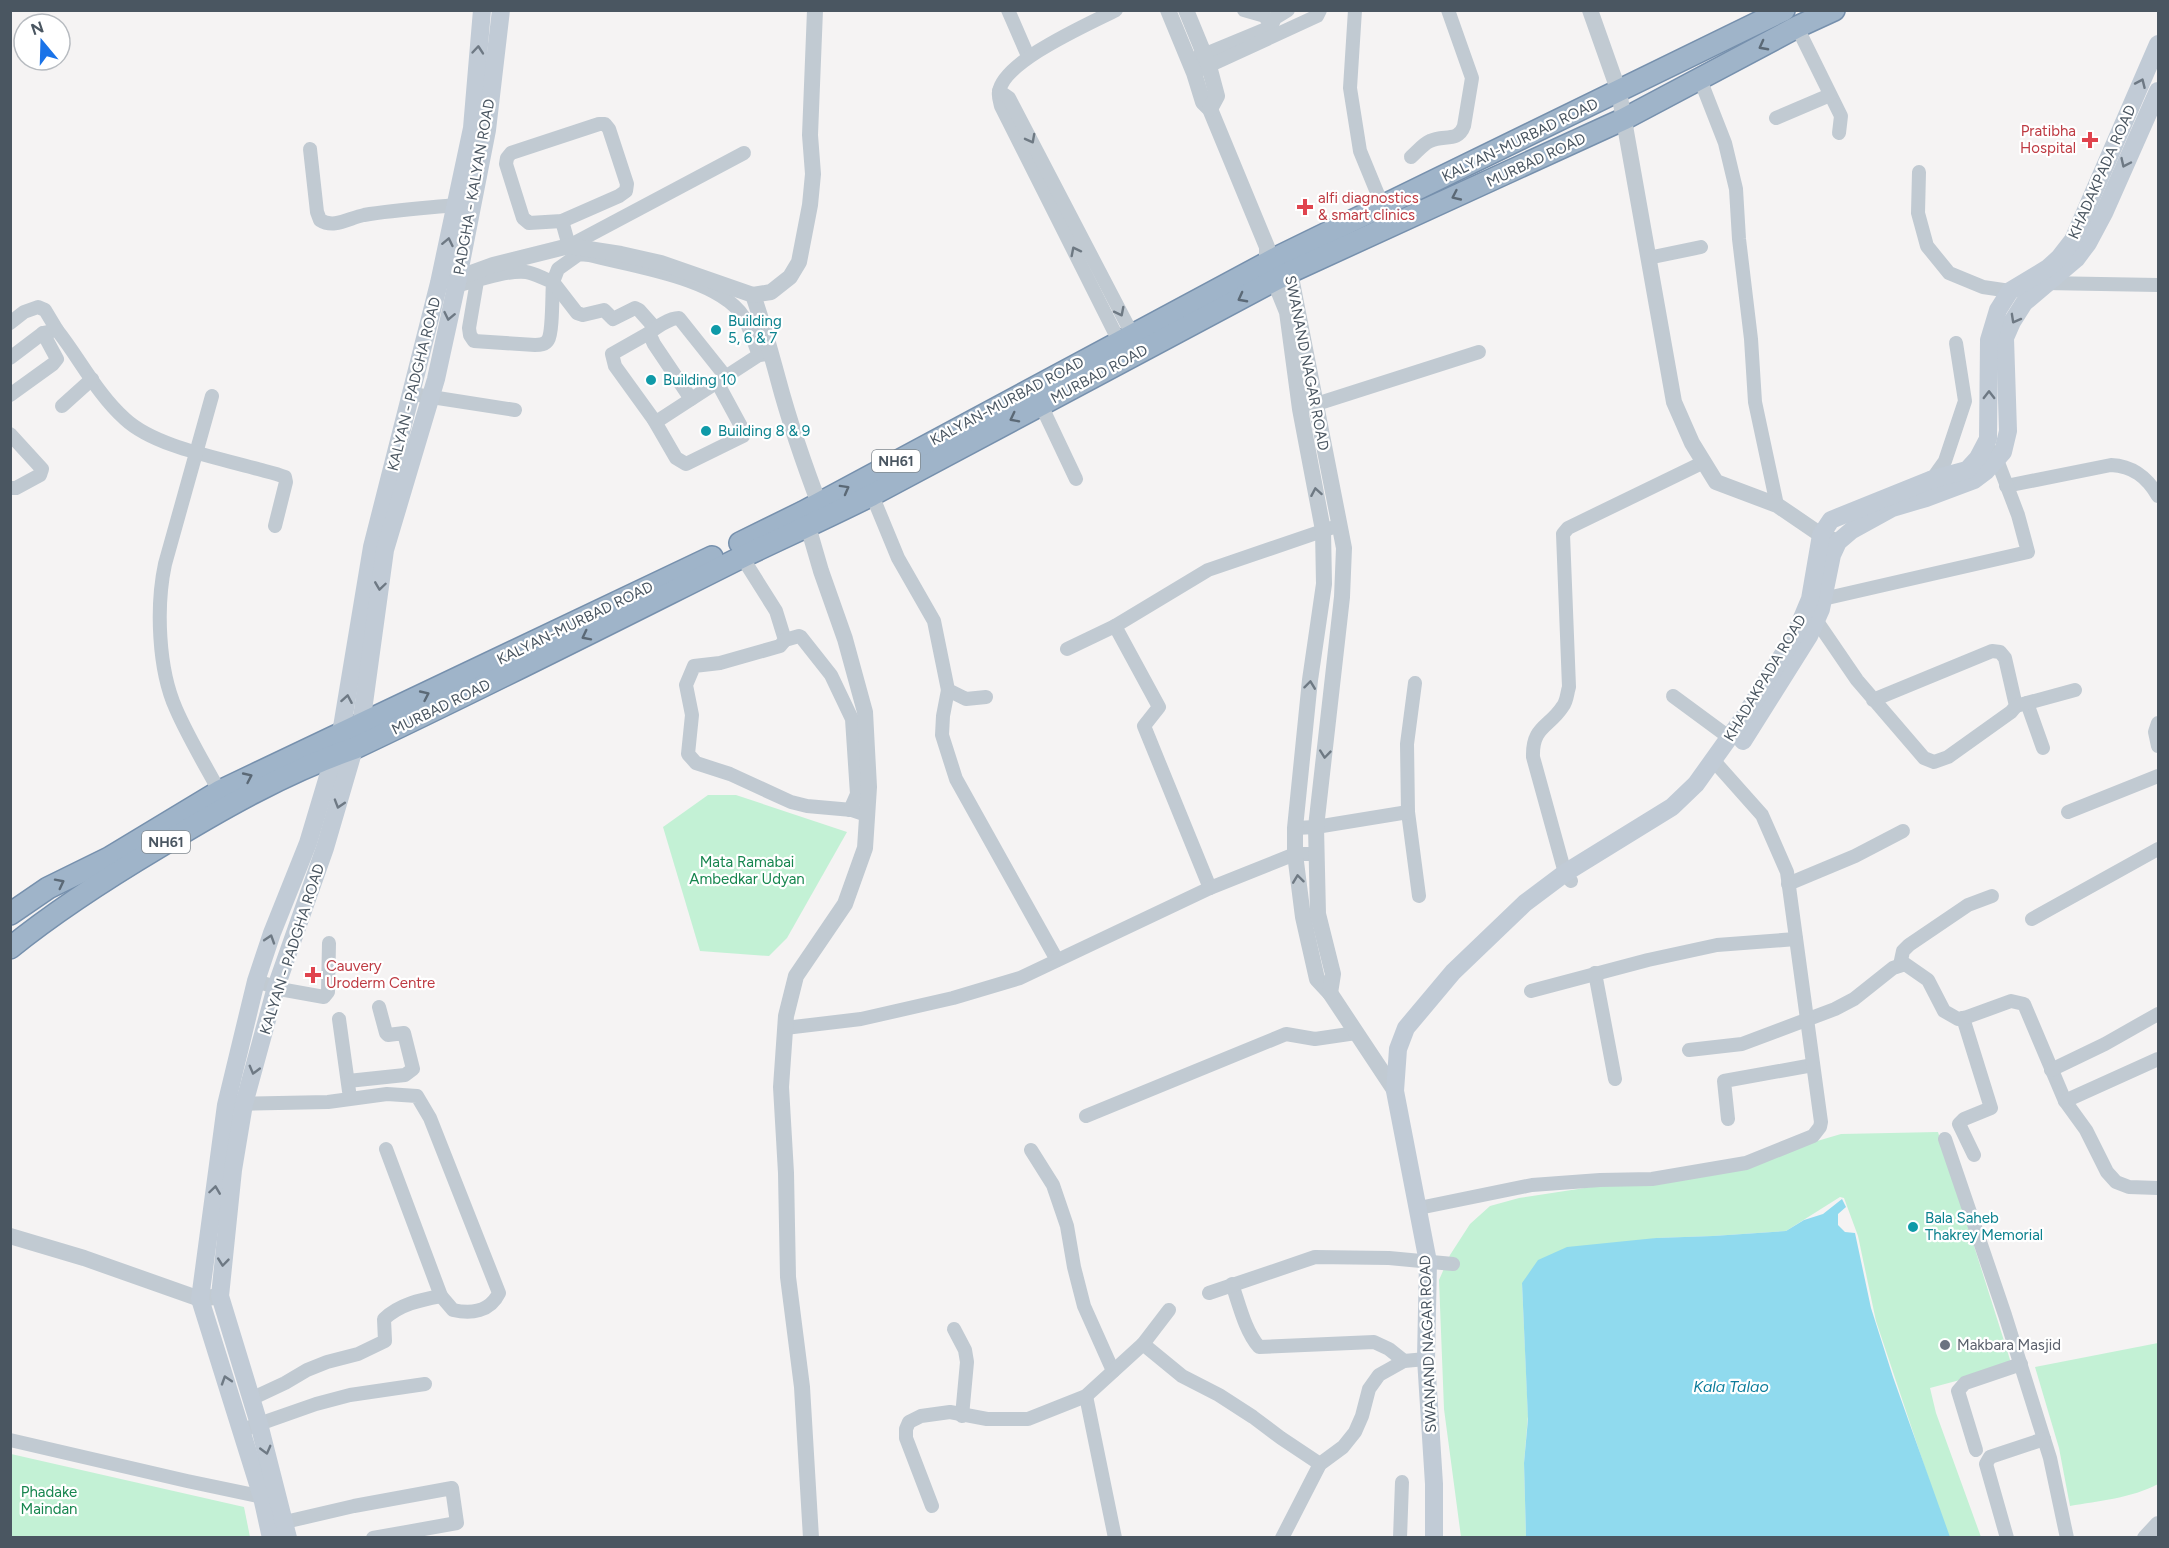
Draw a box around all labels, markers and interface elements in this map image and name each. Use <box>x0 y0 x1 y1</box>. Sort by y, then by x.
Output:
north arrow <box>12 12 72 72</box>
text: N <box>28 17 46 39</box>
one-way arrow <box>1759 39 1769 50</box>
one-way arrow <box>471 45 484 54</box>
one-way arrow <box>2134 78 2146 89</box>
street label: KALYAN-MURBAD ROAD <box>1439 94 1601 186</box>
street label: PADGHA - KALYAN ROAD <box>450 97 498 277</box>
street label: KHADAKPADA ROAD <box>2064 102 2140 242</box>
place label: Pratibha Hospital <box>2020 122 2076 157</box>
street label: MURBAD ROAD <box>1483 129 1589 191</box>
marker: Pratibha Hospital <box>2081 131 2099 149</box>
one-way arrow <box>1024 133 1035 143</box>
one-way arrow <box>2121 157 2133 168</box>
place label: alfi diagnostics & smart clinics <box>1318 189 1419 224</box>
one-way arrow <box>1452 189 1463 201</box>
marker: alfi diagnostics & smart clinics <box>1296 198 1314 216</box>
one-way arrow <box>441 237 454 247</box>
one-way arrow <box>1071 247 1082 257</box>
street label: SWANAND NAGAR ROAD <box>1281 274 1333 452</box>
one-way arrow <box>1238 291 1248 302</box>
street label: KALYAN - PADGHA ROAD <box>384 295 444 473</box>
one-way arrow <box>1113 306 1124 317</box>
one-way arrow <box>444 311 457 321</box>
place label: Building 5, 6 & 7 <box>728 312 782 347</box>
one-way arrow <box>2011 313 2022 323</box>
marker: Building 5, 6 & 7 <box>709 323 723 337</box>
street label: MURBAD ROAD <box>1047 341 1151 407</box>
street label: KALYAN-MURBAD ROAD <box>927 353 1087 449</box>
place label: Building 10 <box>663 371 736 389</box>
marker: Building 10 <box>644 373 658 387</box>
one-way arrow <box>1983 391 1995 400</box>
one-way arrow <box>1009 411 1020 423</box>
place label: Building 8 & 9 <box>718 422 810 440</box>
marker: Building 8 & 9 <box>699 424 713 438</box>
road number: NH61 <box>872 450 920 472</box>
one-way arrow <box>839 485 849 496</box>
one-way arrow <box>1310 487 1323 497</box>
street label: KALYAN-MURBAD ROAD <box>494 577 656 669</box>
one-way arrow <box>374 581 386 591</box>
street label: KHADAKPADA ROAD <box>1720 611 1810 745</box>
one-way arrow <box>581 629 592 641</box>
street label: MURBAD ROAD <box>389 675 493 739</box>
one-way arrow <box>1303 680 1315 689</box>
one-way arrow <box>418 690 429 702</box>
one-way arrow <box>340 694 352 703</box>
one-way arrow <box>1319 749 1332 758</box>
one-way arrow <box>242 773 253 785</box>
one-way arrow <box>333 798 346 809</box>
road number: NH61 <box>142 831 190 853</box>
park label: Mata Ramabai Ambedkar Udyan <box>689 853 805 888</box>
street label: KALYAN - PADGHA ROAD <box>256 861 328 1037</box>
one-way arrow <box>1293 874 1305 884</box>
one-way arrow <box>53 878 64 890</box>
one-way arrow <box>263 934 275 945</box>
place label: Cauvery Uroderm Centre <box>326 957 435 992</box>
marker: Cauvery Uroderm Centre <box>304 966 322 984</box>
one-way arrow <box>248 1065 261 1075</box>
one-way arrow <box>208 1186 220 1195</box>
place label: Bala Saheb Thakrey Memorial <box>1925 1209 2043 1244</box>
marker: Bala Saheb Thakrey Memorial <box>1906 1220 1920 1234</box>
street label: SWANAND NAGAR ROAD <box>1416 1255 1440 1433</box>
one-way arrow <box>217 1258 230 1267</box>
place label: Makbara Masjid <box>1957 1336 2061 1354</box>
marker: Makbara Masjid <box>1938 1338 1952 1352</box>
one-way arrow <box>221 1375 233 1386</box>
water label: Kala Talao <box>1693 1377 1769 1396</box>
one-way arrow <box>259 1445 272 1455</box>
park label: Phadake Maindan <box>20 1483 78 1518</box>

